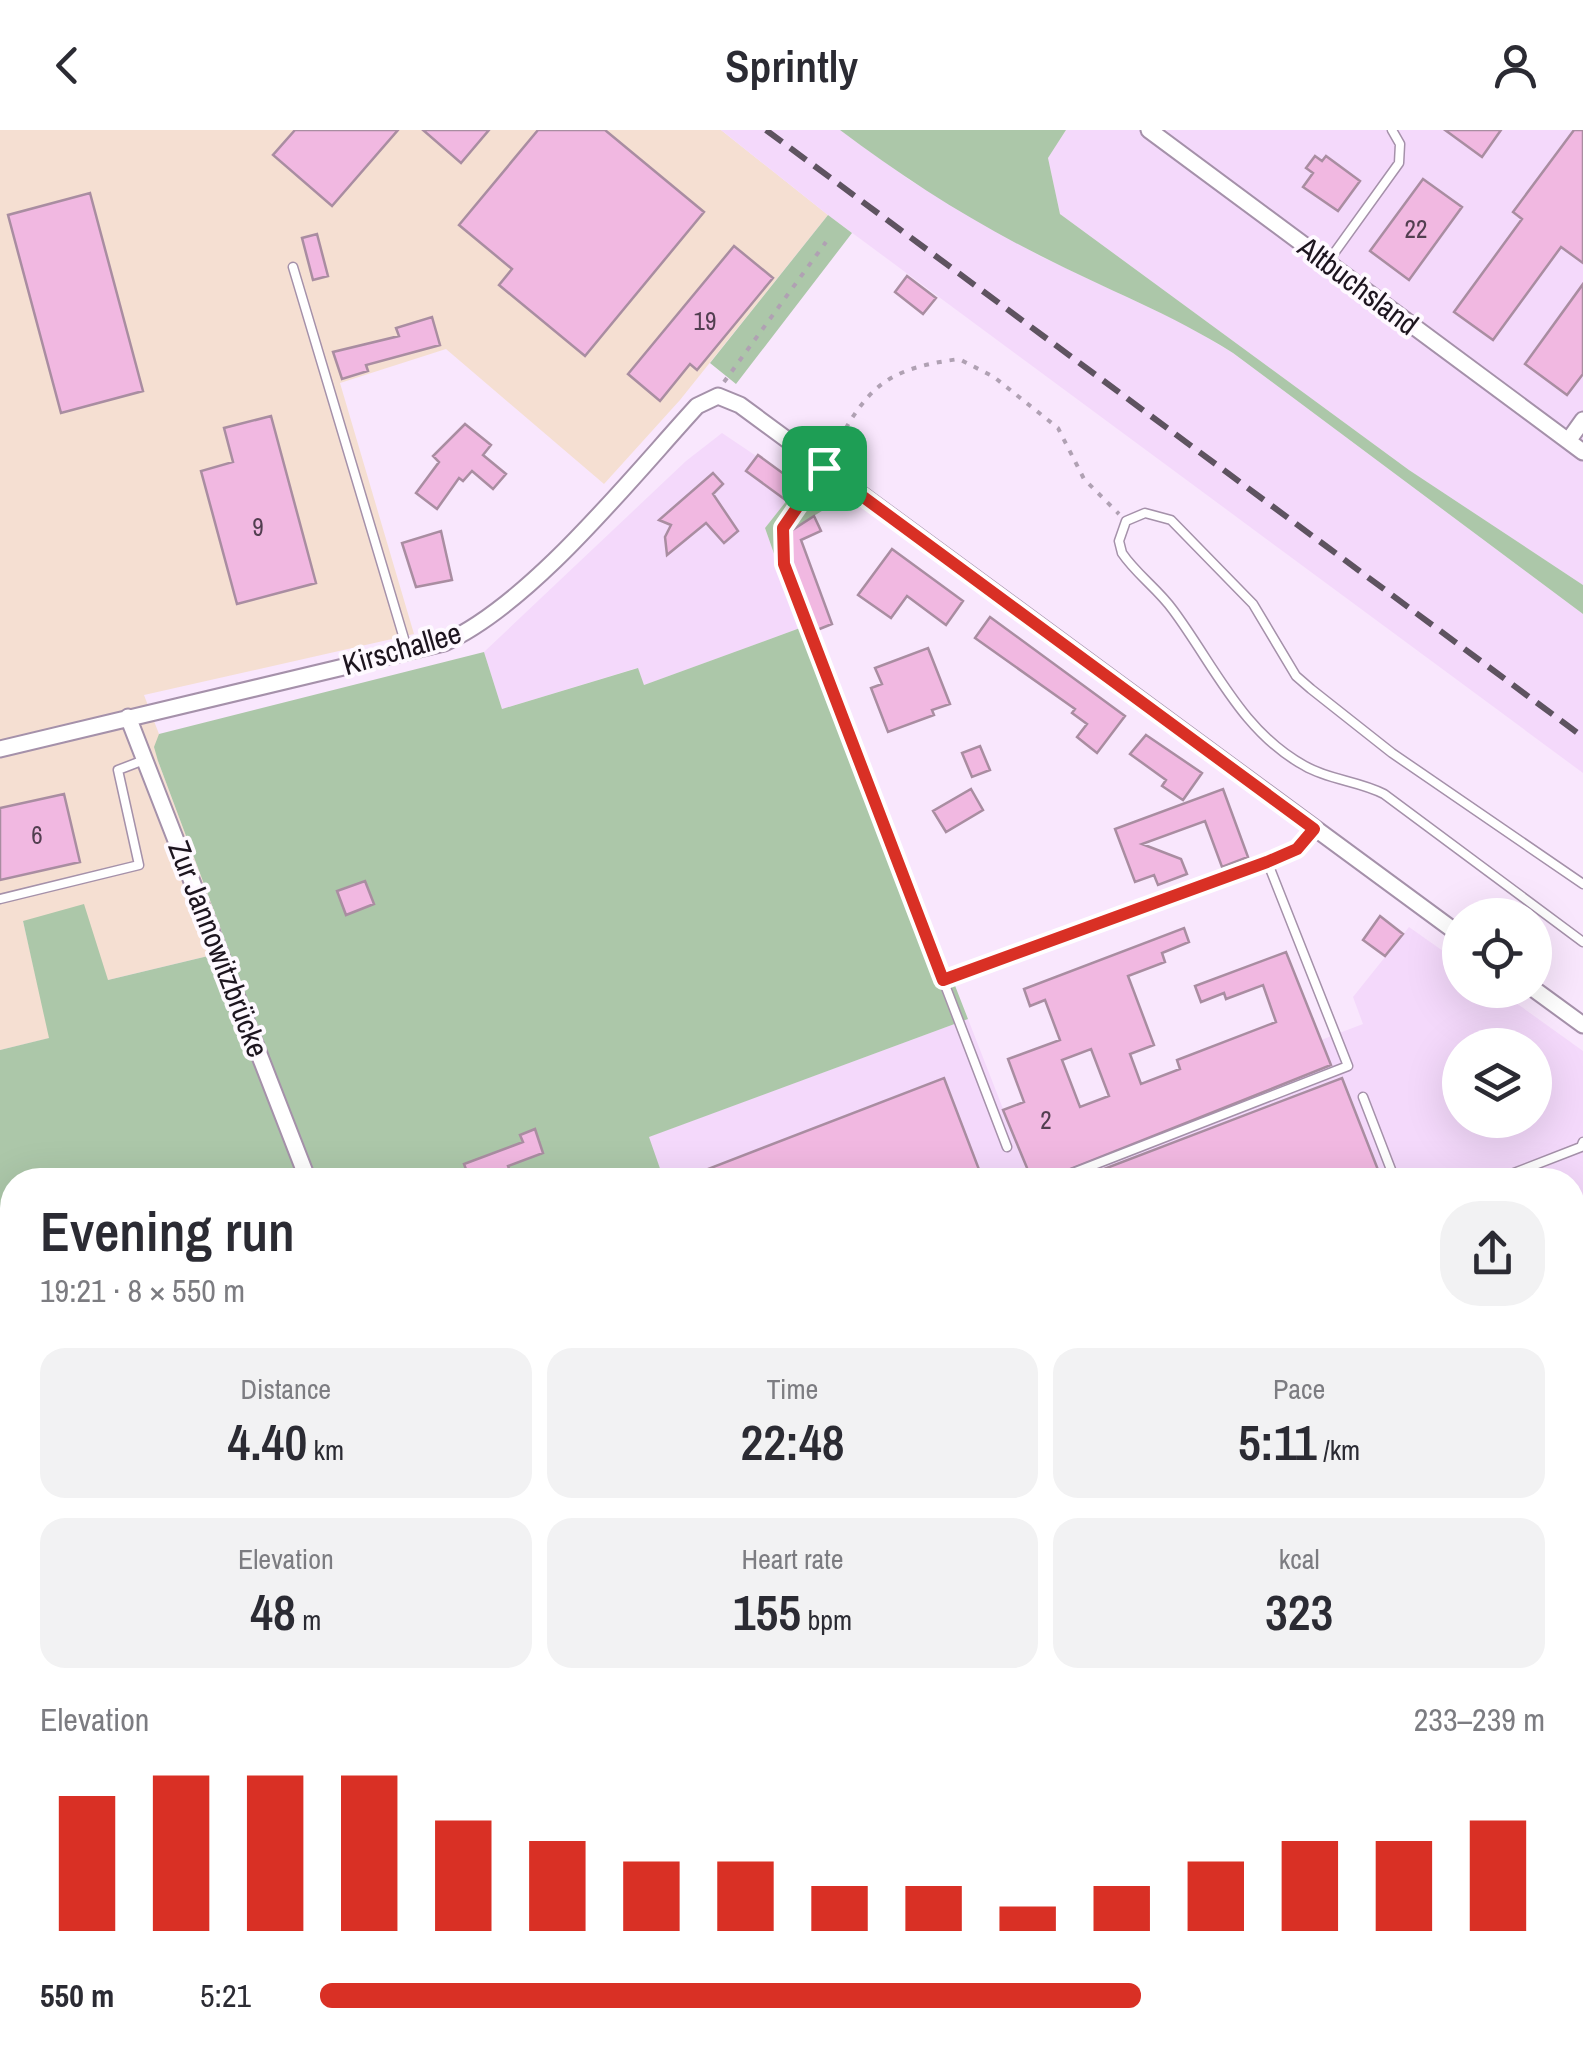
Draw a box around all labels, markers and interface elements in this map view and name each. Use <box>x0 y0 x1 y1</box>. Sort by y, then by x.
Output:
text: Sprintly <box>725 35 858 96</box>
icon: back <box>40 38 95 93</box>
icon: person <box>1488 38 1543 93</box>
house number: 22 <box>1405 212 1427 246</box>
street label: Altbuchsland <box>1290 226 1427 344</box>
house number: 19 <box>694 304 716 338</box>
pin <box>782 426 867 511</box>
icon: arrive <box>797 441 852 496</box>
house number: 9 <box>252 510 264 544</box>
street label: Kirschallee <box>338 612 466 684</box>
house number: 6 <box>31 818 43 852</box>
street label: Zur Jannowitzbrücke <box>159 835 279 1062</box>
map controls <box>1442 898 1552 1138</box>
button: locate <box>1442 898 1552 1008</box>
button: layers <box>1442 1028 1552 1138</box>
house number: 2 <box>1040 1103 1052 1137</box>
text: Evening run <box>40 1194 295 1268</box>
button: share <box>1440 1201 1545 1306</box>
text: 19:21 · 8 × 550 m <box>40 1269 245 1312</box>
text: Distance <box>241 1370 331 1408</box>
text: Time <box>767 1370 818 1408</box>
text: Pace <box>1273 1370 1325 1408</box>
text: 4.40 <box>227 1408 307 1476</box>
text: 22:48 <box>740 1408 845 1476</box>
text: 5:11 <box>1238 1408 1317 1476</box>
text: km <box>307 1431 344 1469</box>
text: /km <box>1317 1431 1360 1469</box>
text: Elevation <box>238 1540 334 1578</box>
text: Heart rate <box>741 1540 844 1578</box>
text: kcal <box>1279 1540 1320 1578</box>
text: 48 <box>250 1578 296 1646</box>
text: 155 <box>733 1578 801 1646</box>
text: 323 <box>1265 1578 1333 1646</box>
text: m <box>296 1601 321 1639</box>
text: bpm <box>801 1601 852 1639</box>
text: Elevation <box>40 1698 149 1741</box>
text: 233–239 m <box>1414 1698 1545 1741</box>
text: 550 m <box>40 1974 114 2017</box>
text: 5:21 <box>200 1974 251 2017</box>

